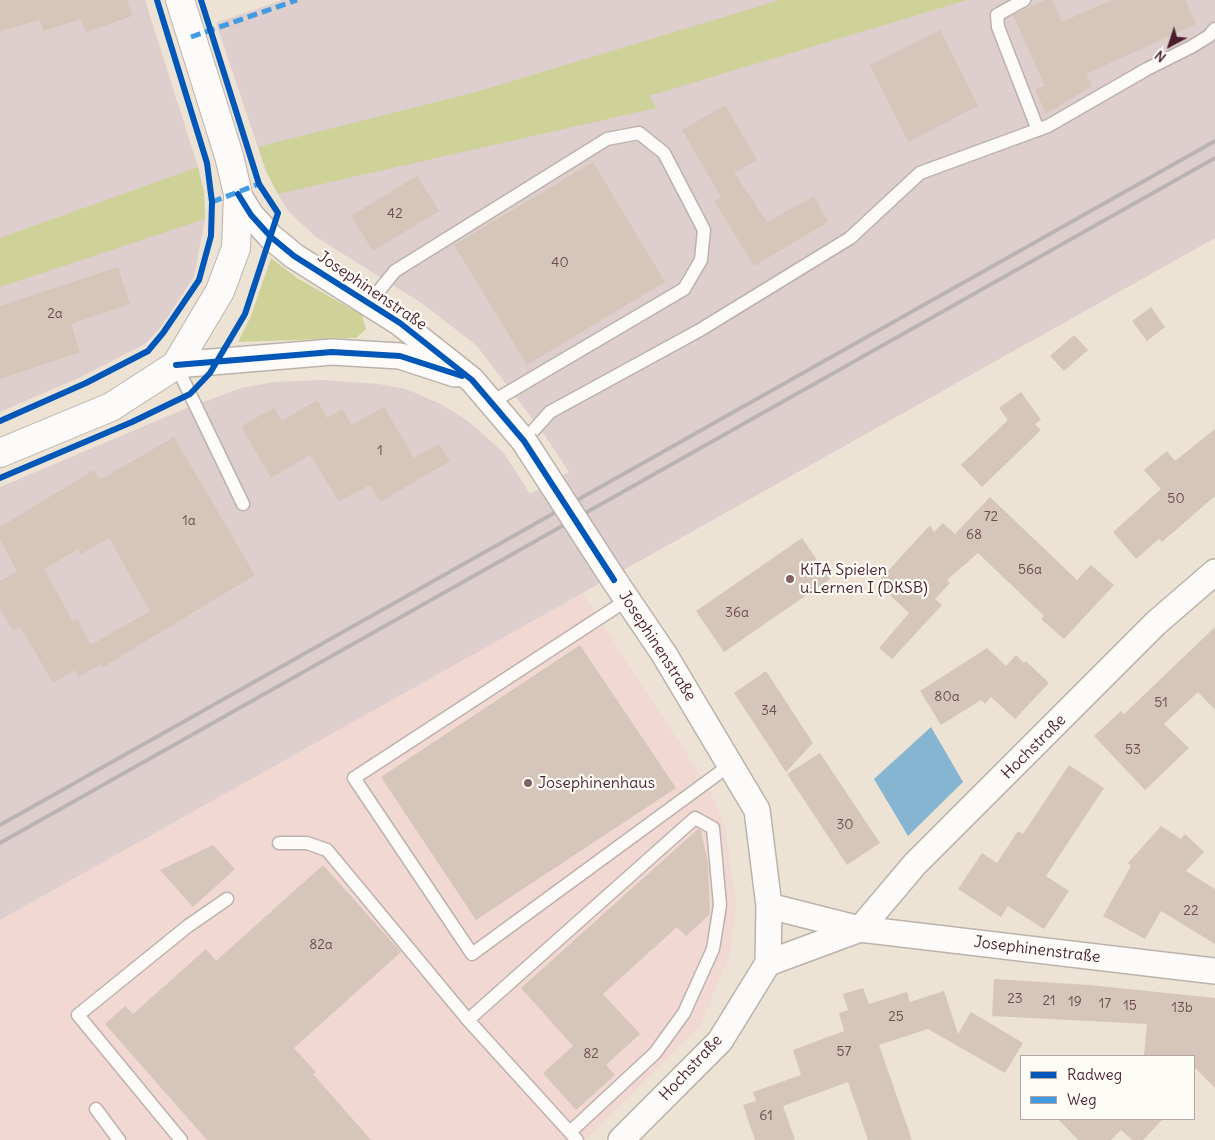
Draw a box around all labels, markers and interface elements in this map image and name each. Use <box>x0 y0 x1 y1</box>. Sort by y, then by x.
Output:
north arrow <box>1145 20 1195 70</box>
text: N <box>1151 46 1170 66</box>
house number: 42 <box>387 206 403 222</box>
street label: Josephinenstraße <box>314 247 430 335</box>
house number: 40 <box>551 255 569 271</box>
house number: 2a <box>47 306 63 322</box>
house number: 1 <box>377 443 383 459</box>
house number: 50 <box>1167 491 1185 507</box>
house number: 72 <box>984 509 998 525</box>
house number: 1a <box>182 513 196 529</box>
house number: 68 <box>966 527 982 543</box>
place label: KiTA Spielen u.Lernen I (DKSB) <box>800 560 928 598</box>
house number: 56a <box>1018 562 1042 578</box>
marker: KiTA Spielen u.Lernen I (DKSB) <box>784 573 796 585</box>
street label: Josephinenstraße <box>614 587 700 705</box>
house number: 36a <box>725 605 749 621</box>
house number: 80a <box>934 689 960 705</box>
house number: 51 <box>1154 695 1168 711</box>
house number: 34 <box>761 703 777 719</box>
street label: Hochstraße <box>998 711 1070 783</box>
house number: 53 <box>1125 742 1141 758</box>
place label: Josephinenhaus <box>538 773 655 793</box>
marker: Josephinenhaus <box>522 777 534 789</box>
house number: 30 <box>836 817 854 833</box>
house number: 22 <box>1183 903 1199 919</box>
street label: Josephinenstraße <box>973 933 1101 967</box>
house number: 82a <box>309 937 333 953</box>
house number: 23 <box>1007 991 1023 1007</box>
house number: 21 <box>1042 993 1056 1009</box>
house number: 19 <box>1068 994 1082 1010</box>
house number: 17 <box>1099 996 1111 1012</box>
house number: 15 <box>1123 998 1137 1014</box>
house number: 13b <box>1171 1000 1193 1016</box>
house number: 25 <box>888 1009 904 1025</box>
street label: Hochstraße <box>656 1031 726 1105</box>
house number: 57 <box>837 1044 851 1060</box>
house number: 82 <box>583 1046 599 1062</box>
legend <box>1020 1055 1195 1120</box>
text: Radweg <box>1067 1065 1122 1084</box>
text: Weg <box>1067 1090 1097 1109</box>
house number: 61 <box>759 1108 773 1124</box>

